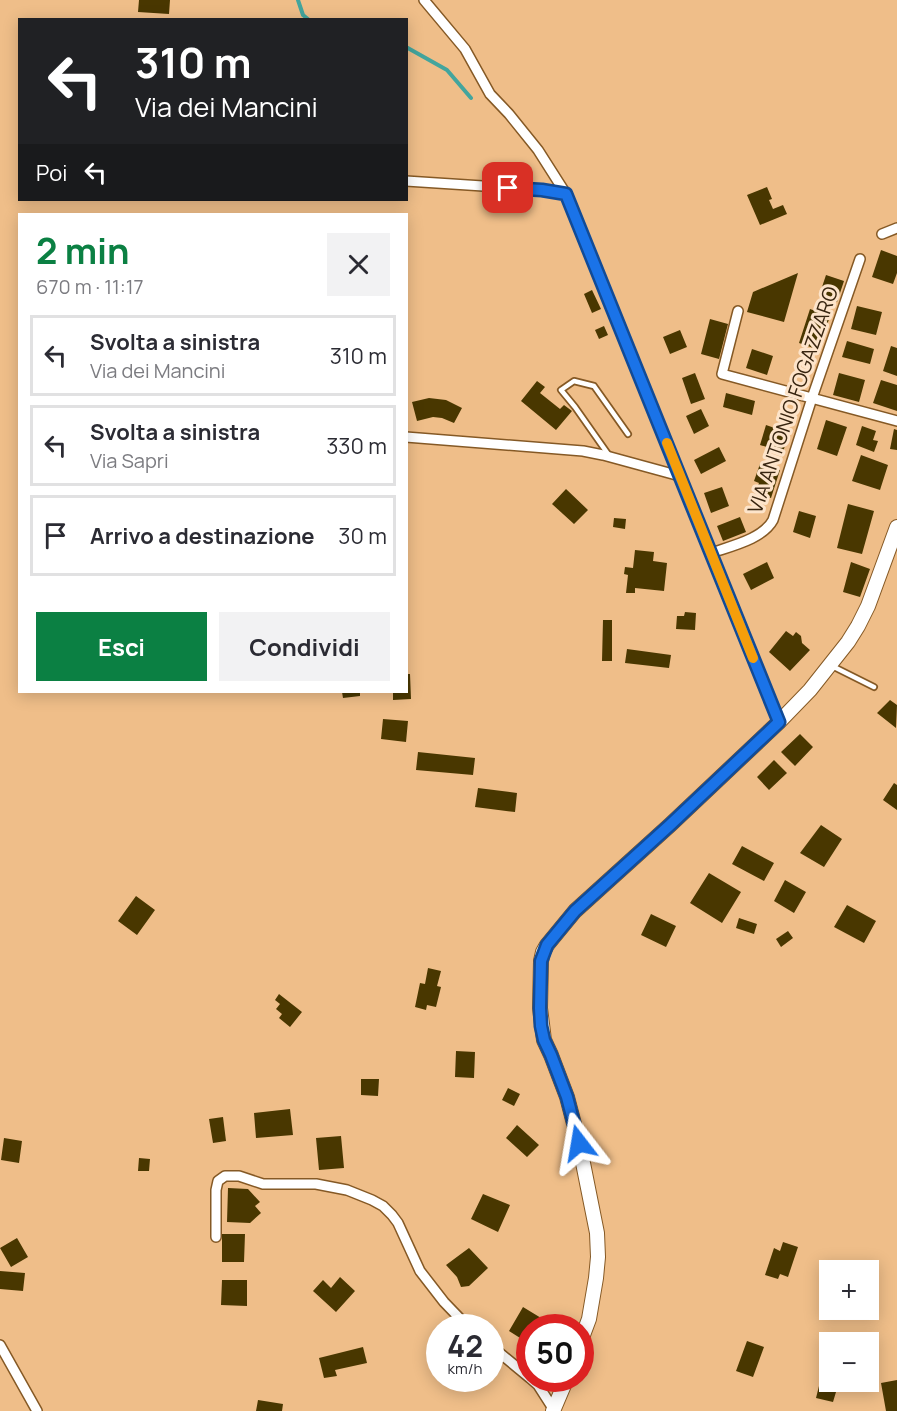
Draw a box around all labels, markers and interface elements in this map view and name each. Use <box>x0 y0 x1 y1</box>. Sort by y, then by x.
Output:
text: 310 m <box>135 33 252 91</box>
icon: left <box>36 42 114 120</box>
text: Via dei Mancini <box>135 88 318 125</box>
icon: left <box>79 156 112 189</box>
text: Poi <box>36 158 67 188</box>
pin <box>482 162 533 213</box>
icon: arrive <box>491 171 524 204</box>
text: 2 min <box>36 226 130 275</box>
button: close <box>327 233 390 296</box>
text: 670 m · 11:17 <box>36 273 144 300</box>
street label: VIA ANTONIO FOGAZZARO <box>741 283 844 517</box>
text: Svolta a sinistra <box>90 327 260 357</box>
icon: left <box>39 339 72 372</box>
text: 310 m <box>330 341 387 371</box>
text: Via dei Mancini <box>90 357 225 384</box>
text: Svolta a sinistra <box>90 417 260 447</box>
icon: left <box>39 429 72 462</box>
text: 330 m <box>326 431 387 461</box>
text: Via Sapri <box>90 447 169 474</box>
icon: arrive <box>39 519 72 552</box>
text: Arrivo a destinazione <box>90 521 314 551</box>
text: 30 m <box>338 521 387 551</box>
button: Esci <box>36 612 207 681</box>
button: Condividi <box>219 612 390 681</box>
position arrow <box>547 1111 611 1175</box>
map controls <box>819 1260 879 1392</box>
button: + <box>819 1260 879 1320</box>
speed limit sign: 50 <box>516 1314 594 1392</box>
text: 42 <box>447 1325 483 1366</box>
button: − <box>819 1332 879 1392</box>
text: km/h <box>448 1358 482 1379</box>

